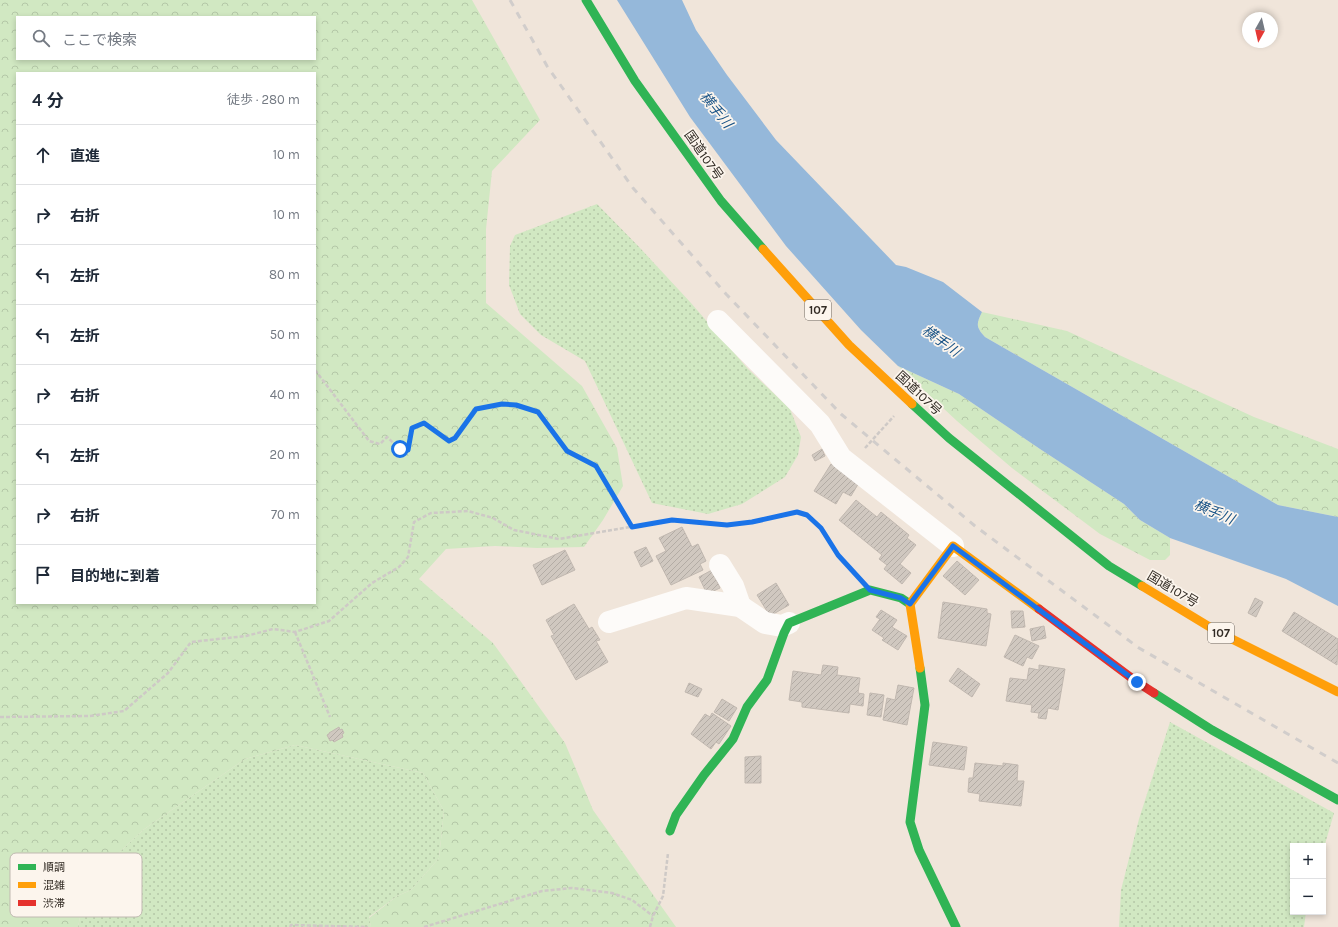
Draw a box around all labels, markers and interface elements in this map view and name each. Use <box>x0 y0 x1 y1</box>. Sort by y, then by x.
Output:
north arrow <box>1242 12 1278 48</box>
search box <box>16 16 316 60</box>
icon: search <box>30 27 52 49</box>
text: ここで検索 <box>62 31 137 49</box>
water label: 横手川 <box>696 88 737 133</box>
text: 4 分 <box>32 90 63 110</box>
text: 徒歩 · 280 m <box>227 92 300 107</box>
street label: 国道107号 <box>681 127 727 183</box>
icon: ahead <box>32 144 54 166</box>
text: 直進 <box>70 147 100 165</box>
text: 10 m <box>273 147 300 162</box>
icon: right <box>32 204 54 226</box>
text: 右折 <box>70 207 100 225</box>
text: 10 m <box>273 207 300 222</box>
icon: left <box>32 264 54 286</box>
text: 左折 <box>70 267 100 285</box>
text: 80 m <box>269 267 300 282</box>
road number: 107 <box>805 300 831 320</box>
water label: 横手川 <box>919 322 965 361</box>
icon: left <box>32 324 54 346</box>
text: 左折 <box>70 327 100 345</box>
text: 50 m <box>270 327 300 342</box>
street label: 国道107号 <box>893 368 945 418</box>
icon: right <box>32 384 54 406</box>
text: 右折 <box>70 387 100 405</box>
text: 40 m <box>270 387 300 402</box>
route start <box>391 440 409 458</box>
icon: left <box>32 444 54 466</box>
text: 左折 <box>70 447 100 465</box>
text: 20 m <box>270 447 300 462</box>
water label: 横手川 <box>1191 496 1238 529</box>
icon: right <box>32 504 54 526</box>
text: 右折 <box>70 507 100 525</box>
text: 70 m <box>271 507 300 522</box>
icon: arrive <box>32 564 54 586</box>
text: 目的地に到着 <box>70 567 160 585</box>
street label: 国道107号 <box>1145 568 1201 610</box>
road number: 107 <box>1208 623 1234 643</box>
route end <box>1128 673 1146 691</box>
map controls <box>1290 843 1326 915</box>
button: + <box>1290 843 1326 879</box>
legend <box>10 853 142 917</box>
text: 順調 <box>43 861 65 874</box>
text: 混雑 <box>43 879 65 892</box>
button: − <box>1290 879 1326 915</box>
text: 渋滞 <box>43 897 65 910</box>

